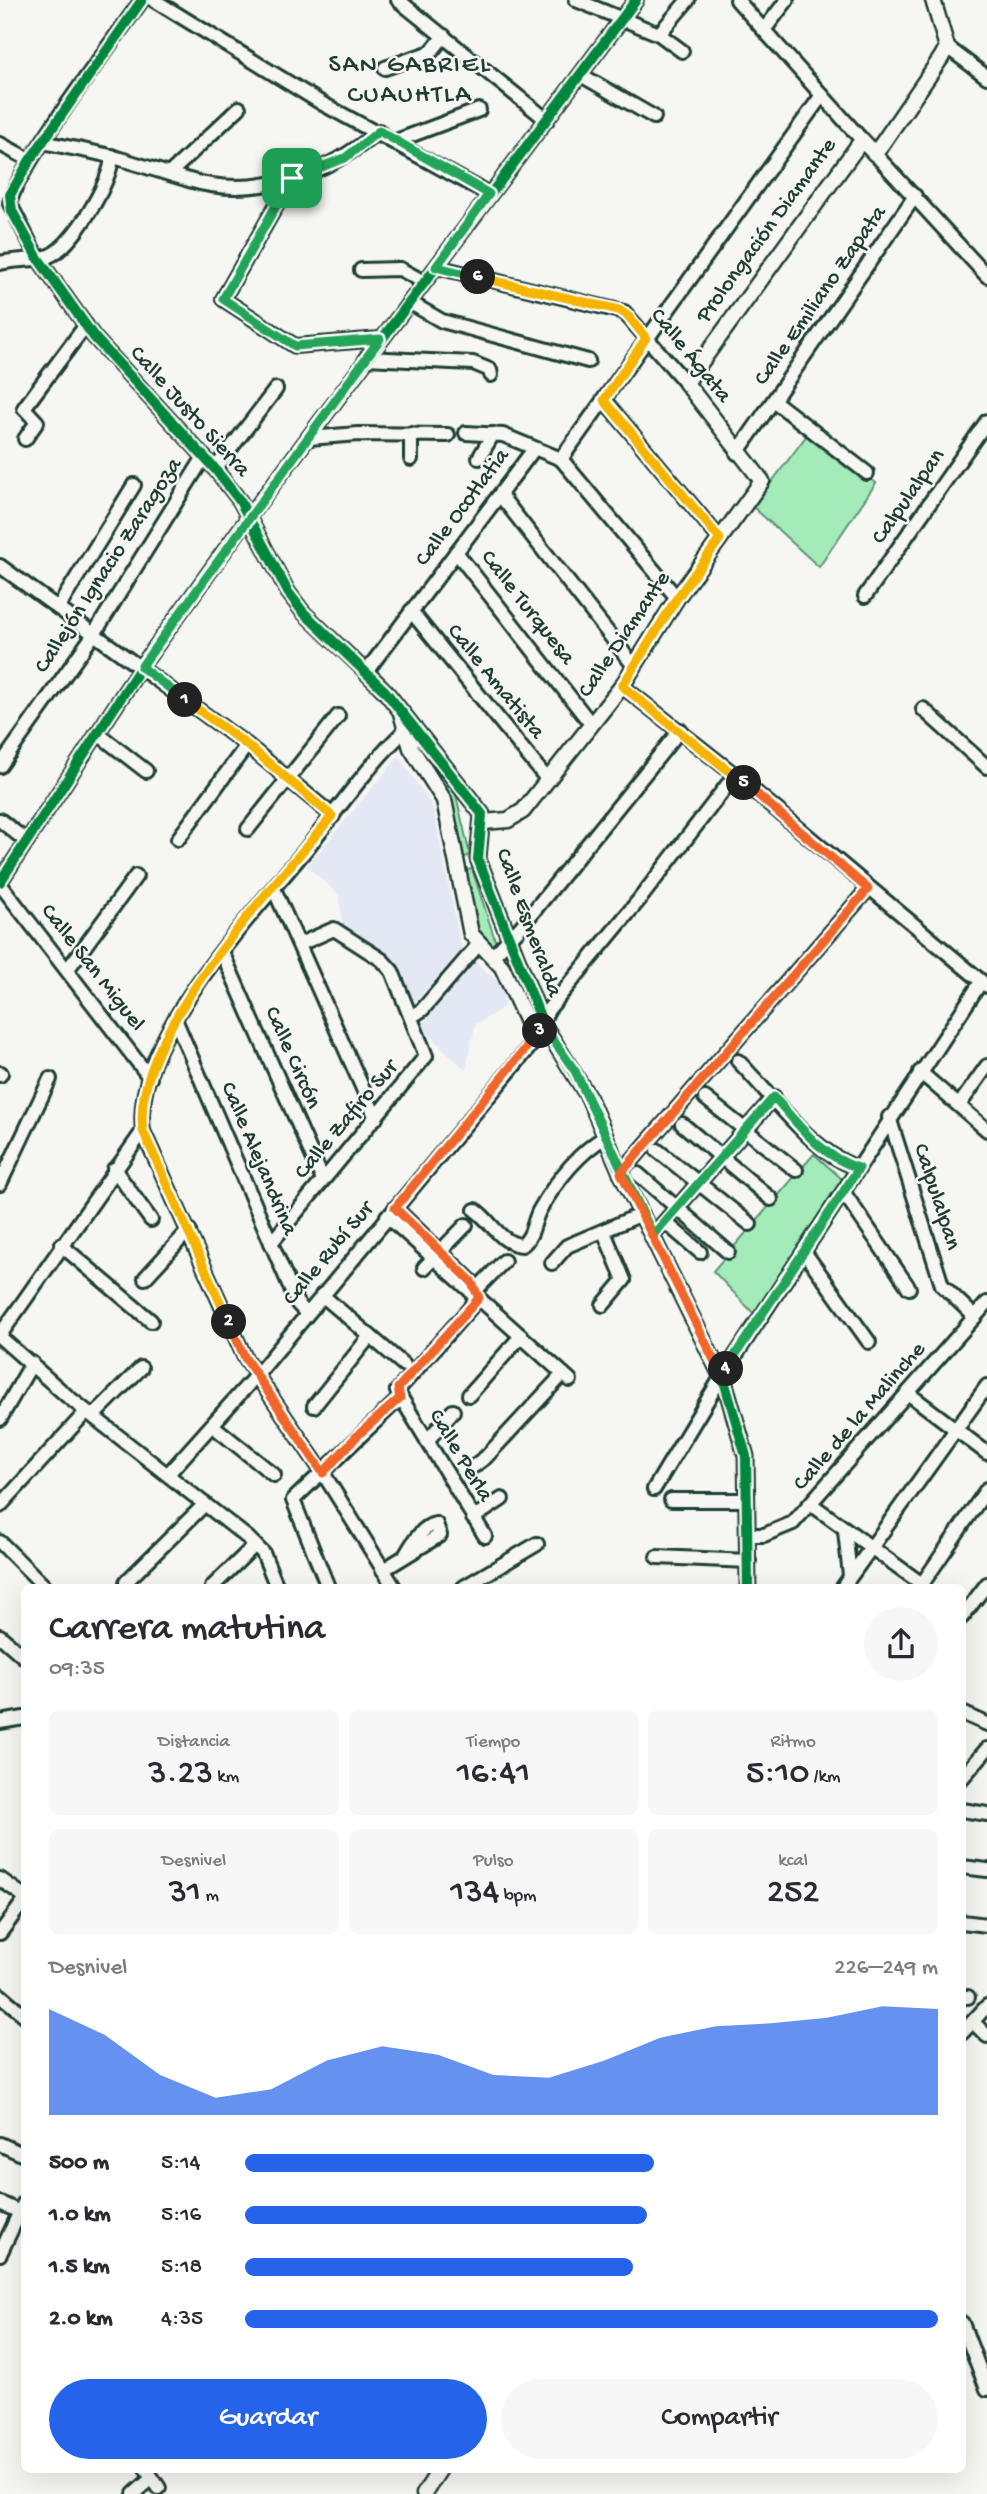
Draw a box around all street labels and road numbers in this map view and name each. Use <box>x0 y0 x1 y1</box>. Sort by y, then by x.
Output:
street label: Prolongación Diamante <box>690 132 844 329</box>
street label: Calle Emiliano Zapata <box>749 200 894 391</box>
street label: Calle Ágata <box>644 302 738 410</box>
street label: Calle Justo Sierra <box>123 341 256 484</box>
street label: Calle Ocotlatia <box>410 443 517 572</box>
street label: Calpulalpan <box>866 444 952 550</box>
street label: Callejón Ignacio Zaragoza <box>29 452 189 679</box>
street label: Calle Turquesa <box>474 545 581 672</box>
street label: Calle Diamante <box>573 566 678 703</box>
street label: Calle Amatista <box>440 619 550 746</box>
street label: Calle Esmeralda <box>489 845 568 1002</box>
street label: Calle San Miguel <box>34 899 150 1037</box>
street label: Calle Circón <box>258 1003 327 1113</box>
street label: Calle Zafiro Sur <box>289 1053 406 1185</box>
street label: Calle Alejandrina <box>214 1078 303 1241</box>
street label: Calpulalpan <box>906 1140 966 1254</box>
street label: Calle Rubí Sur <box>278 1195 382 1312</box>
street label: Calle de la Malinche <box>788 1336 933 1497</box>
street label: Calle Perla <box>422 1405 499 1508</box>

